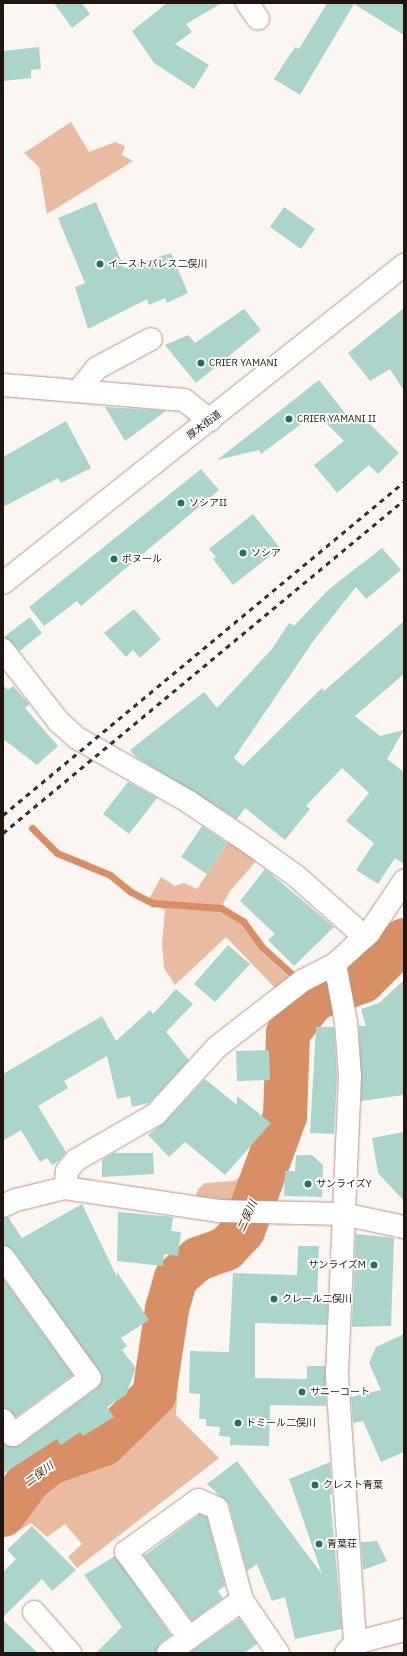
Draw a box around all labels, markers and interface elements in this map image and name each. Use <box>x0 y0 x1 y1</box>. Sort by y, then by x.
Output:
place label: イーストパレス二俣川 <box>108 258 208 270</box>
marker: イーストパレス二俣川 <box>95 259 105 269</box>
place label: CRIER YAMANI <box>209 357 278 369</box>
marker: CRIER YAMANI <box>196 358 206 368</box>
street label: 厚木街道 <box>185 408 223 442</box>
place label: CRIER YAMANI II <box>297 413 376 425</box>
marker: CRIER YAMANI II <box>284 414 294 424</box>
place label: ソシアII <box>189 497 227 509</box>
marker: ソシアII <box>176 498 186 508</box>
place label: ソシア <box>251 547 281 559</box>
marker: ソシア <box>238 548 248 558</box>
place label: ボヌール <box>122 553 162 565</box>
marker: ボヌール <box>109 554 119 564</box>
place label: サンライズY <box>316 1178 372 1190</box>
marker: サンライズY <box>303 1179 313 1189</box>
water label: 二俣川 <box>234 1198 260 1234</box>
place label: サンライズM <box>308 1259 366 1271</box>
marker: サンライズM <box>369 1260 379 1270</box>
place label: クレール二俣川 <box>282 1293 352 1305</box>
marker: クレール二俣川 <box>269 1294 279 1304</box>
place label: サニーコート <box>310 1386 370 1398</box>
marker: サニーコート <box>297 1387 307 1397</box>
place label: ドミール二俣川 <box>246 1417 316 1429</box>
marker: ドミール二俣川 <box>233 1418 243 1428</box>
water label: 二俣川 <box>22 1459 56 1489</box>
place label: クレスト青葉 <box>323 1479 383 1491</box>
marker: クレスト青葉 <box>310 1480 320 1490</box>
place label: 青葉荘 <box>327 1538 357 1550</box>
marker: 青葉荘 <box>314 1539 324 1549</box>

